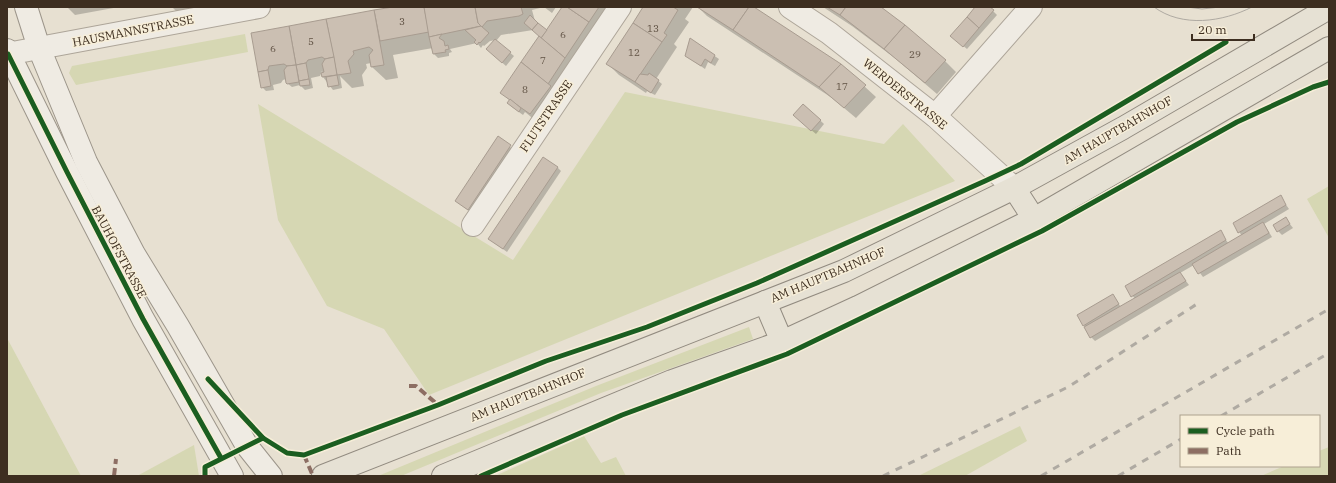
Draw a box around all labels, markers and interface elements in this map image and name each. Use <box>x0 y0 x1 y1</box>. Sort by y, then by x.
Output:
street label: HAUSMANNSTRASSE <box>71 11 195 50</box>
house number: 3 <box>399 15 405 28</box>
scale bar <box>1192 16 1254 42</box>
house number: 13 <box>647 22 659 35</box>
text: 20 m <box>1198 22 1227 37</box>
house number: 6 <box>560 28 566 41</box>
house number: 5 <box>308 35 314 48</box>
house number: 6 <box>270 42 276 55</box>
house number: 12 <box>628 46 640 59</box>
house number: 29 <box>909 48 921 61</box>
house number: 7 <box>540 54 546 67</box>
street label: WERDERSTRASSE <box>860 55 951 132</box>
street label: FLUTSTRASSE <box>516 77 575 155</box>
house number: 17 <box>836 80 848 93</box>
house number: 8 <box>522 83 528 96</box>
street label: AM HAUPTBAHNHOF <box>1061 92 1175 167</box>
street label: BAUHOFSTRASSE <box>89 203 150 301</box>
street label: AM HAUPTBAHNHOF <box>768 244 888 306</box>
street label: AM HAUPTBAHNHOF <box>468 364 588 425</box>
legend <box>1180 415 1320 467</box>
text: Cycle path <box>1216 423 1275 438</box>
text: Path <box>1216 443 1242 458</box>

